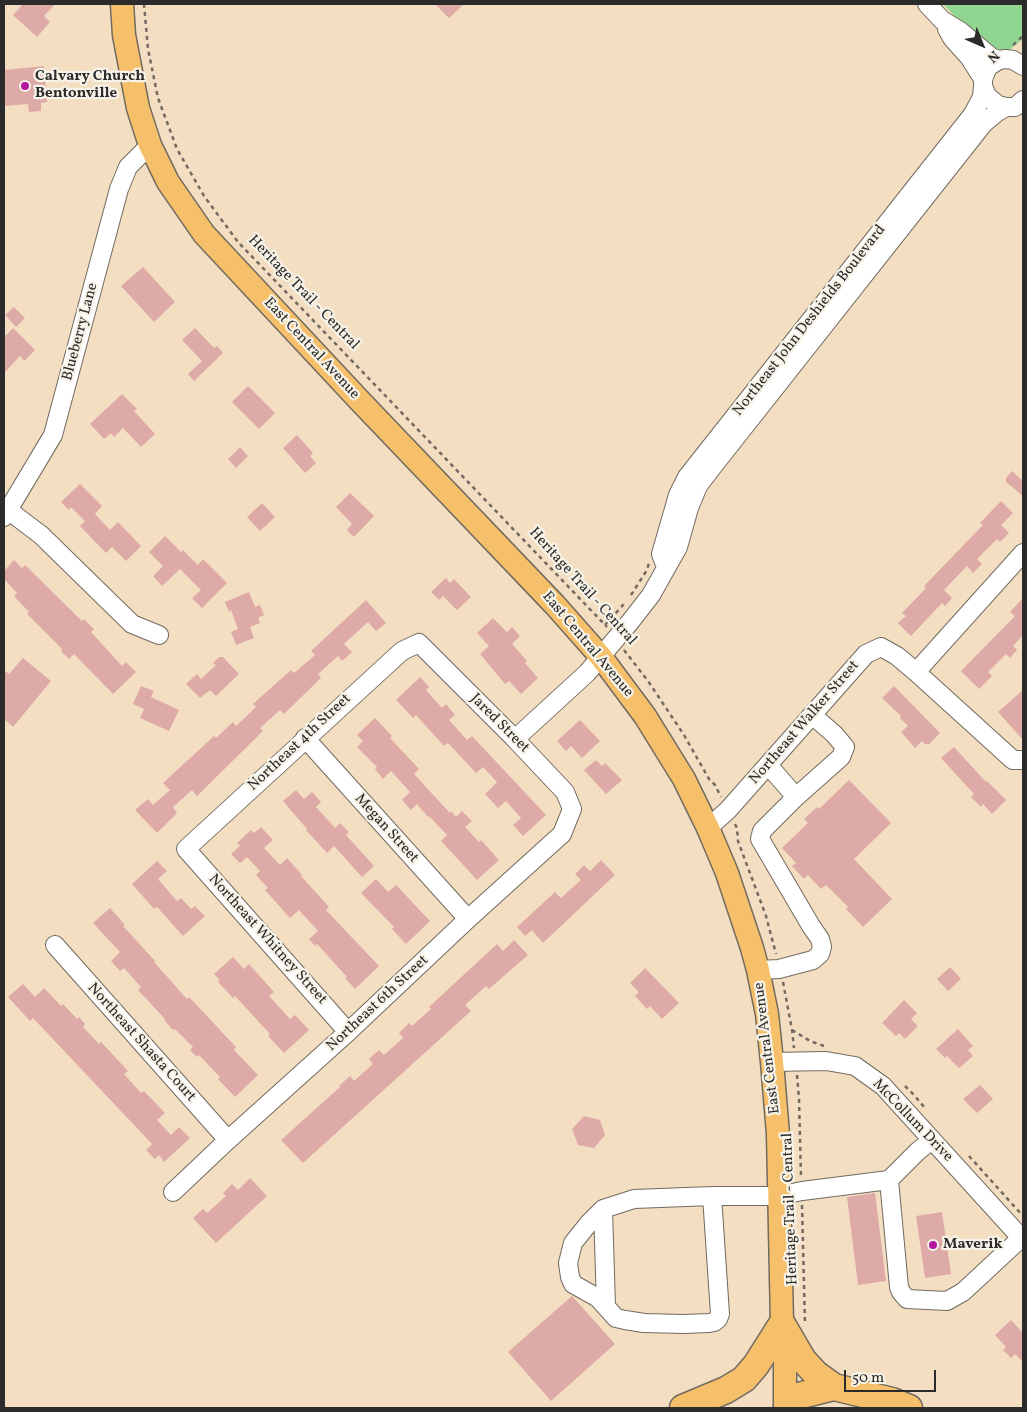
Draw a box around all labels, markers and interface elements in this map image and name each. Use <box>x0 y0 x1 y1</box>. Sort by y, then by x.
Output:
north arrow <box>957 20 1007 70</box>
text: N <box>983 46 1003 67</box>
place label: Calvary Church Bentonville <box>35 68 145 103</box>
marker: Calvary Church Bentonville <box>19 80 31 92</box>
street label: Northeast John Deshields Boulevard <box>730 222 890 420</box>
street label: Heritage Trail - Central <box>244 232 362 354</box>
street label: Blueberry Lane <box>59 281 103 383</box>
street label: East Central Avenue <box>259 294 363 404</box>
street label: Heritage Trail - Central <box>524 524 640 650</box>
street label: East Central Avenue <box>537 588 637 702</box>
street label: Northeast Walker Street <box>746 657 864 789</box>
street label: Northeast 4th Street <box>245 691 355 795</box>
street label: Jared Street <box>466 691 532 757</box>
street label: Megan Street <box>350 791 422 867</box>
street label: Northeast Whitney Street <box>204 871 330 1009</box>
street label: Northeast 6th Street <box>323 952 433 1056</box>
street label: Northeast Shasta Court <box>83 980 199 1106</box>
street label: East Central Avenue <box>751 981 785 1115</box>
street label: McCollum Drive <box>868 1076 956 1166</box>
street label: Heritage Trail - Central <box>779 1133 803 1285</box>
place label: Maverik <box>943 1236 1003 1254</box>
marker: Maverik <box>927 1239 939 1251</box>
scale bar <box>847 1360 940 1392</box>
text: 50 m <box>852 1368 884 1389</box>

